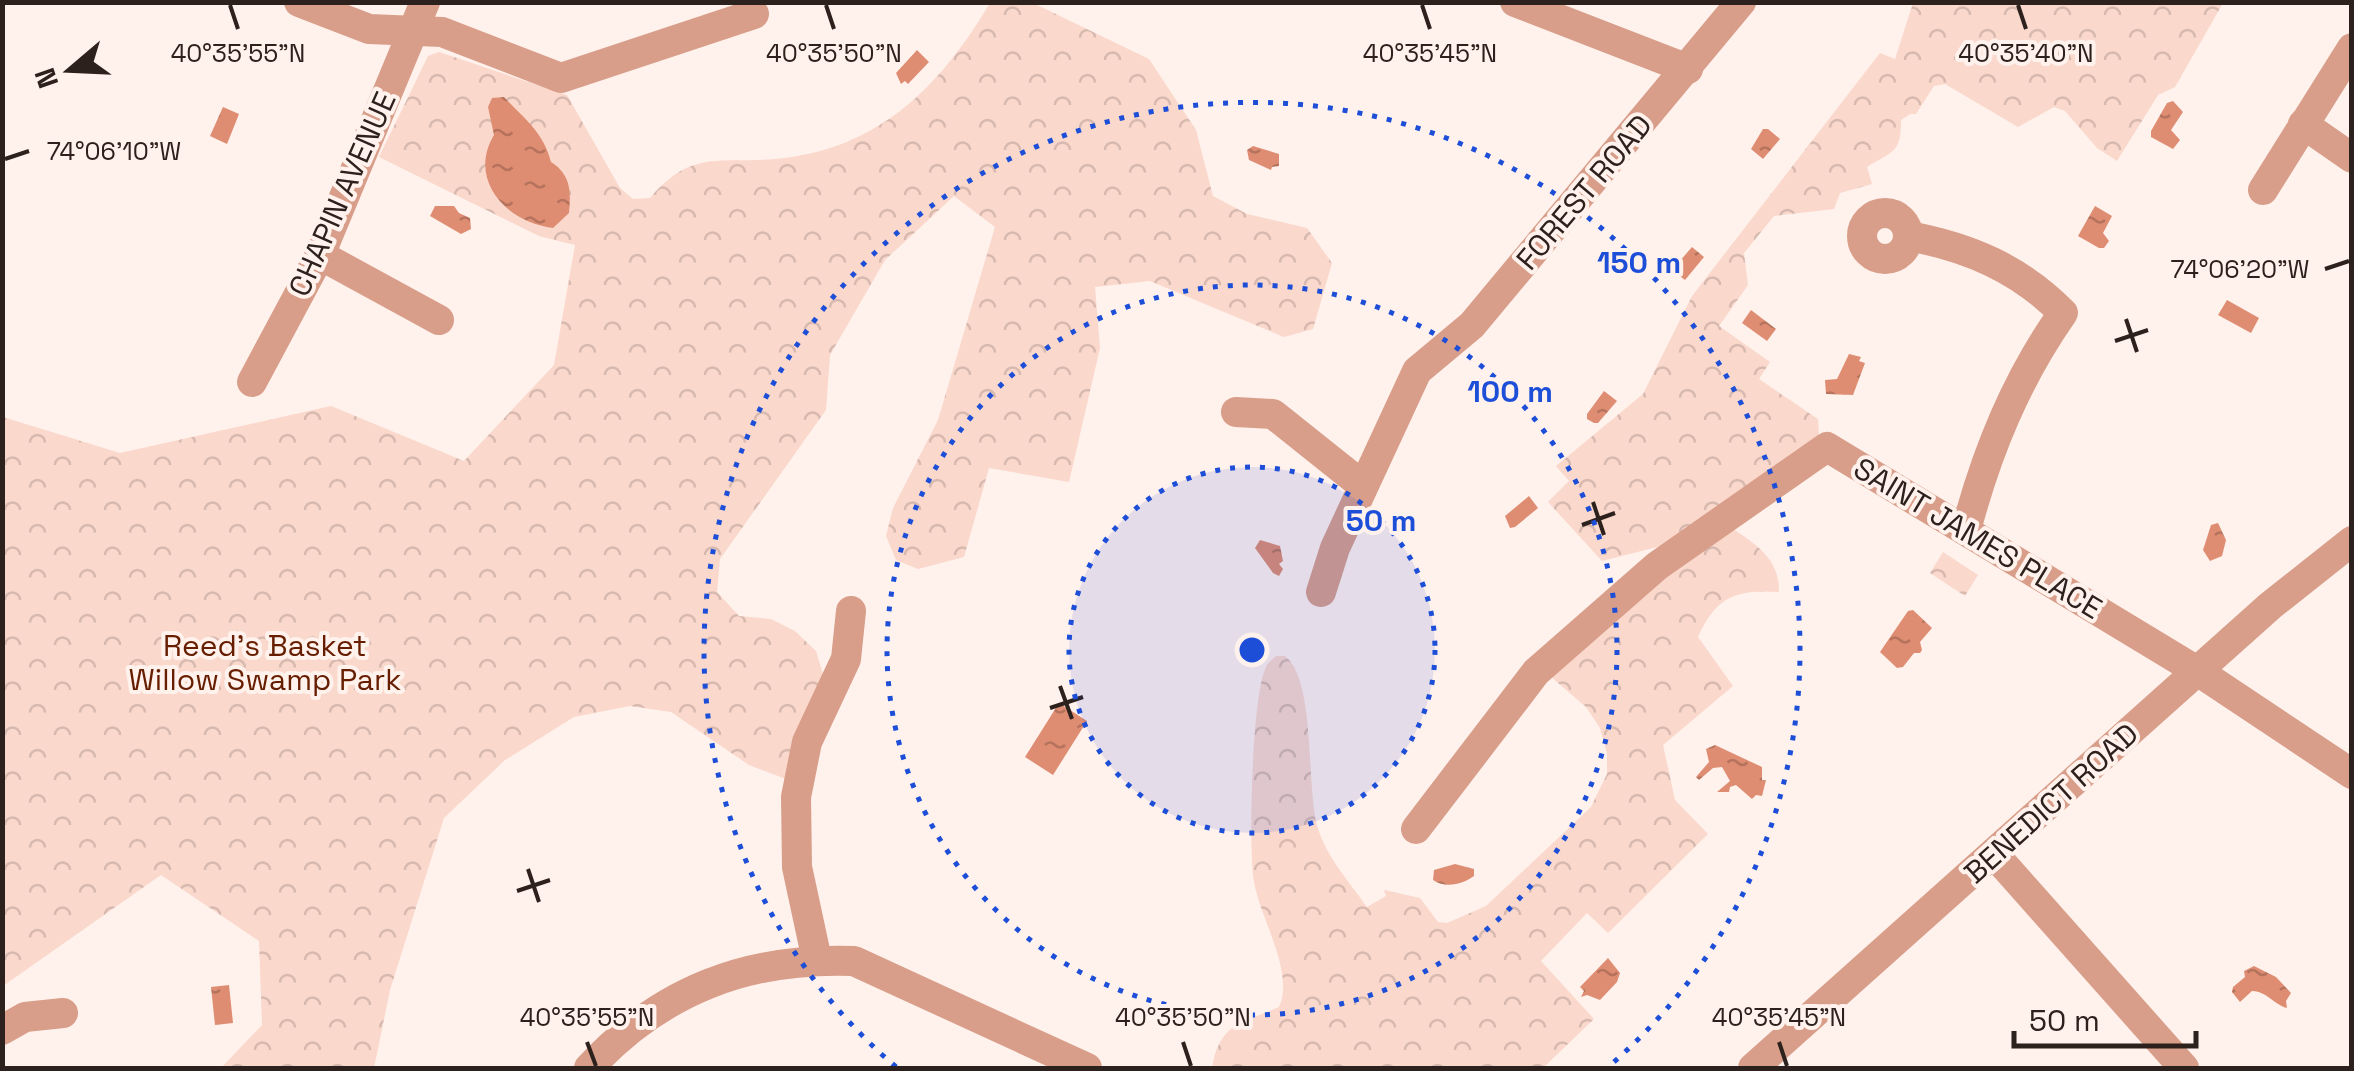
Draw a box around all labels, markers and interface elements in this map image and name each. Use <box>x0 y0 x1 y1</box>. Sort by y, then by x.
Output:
north arrow <box>20 20 120 120</box>
text: 40°35'55"N <box>171 37 305 69</box>
text: 40°35'50"N <box>766 37 902 69</box>
text: 40°35'45"N <box>1363 37 1497 69</box>
text: 40°35'40"N <box>1958 37 2094 69</box>
text: N <box>26 63 66 93</box>
street label: CHAPIN AVENUE <box>279 86 405 302</box>
street label: FOREST ROAD <box>1508 106 1660 278</box>
text: 74°06'10"W <box>47 135 181 167</box>
text: 150 m <box>1597 243 1681 282</box>
text: 74°06'20"W <box>2171 253 2309 285</box>
text: 100 m <box>1467 372 1553 411</box>
street label: SAINT JAMES PLACE <box>1847 448 2109 628</box>
text: 50 m <box>1346 501 1416 540</box>
park label: Reed's Basket Willow Swamp Park <box>129 626 401 699</box>
centre of rings <box>1234 632 1270 668</box>
street label: BENEDICT ROAD <box>1956 714 2146 892</box>
scale bar <box>2014 986 2196 1048</box>
text: 40°35'55"N <box>520 1001 654 1033</box>
text: 40°35'50"N <box>1115 1001 1251 1033</box>
text: 40°35'45"N <box>1712 1001 1846 1033</box>
text: 50 m <box>2029 1001 2100 1040</box>

